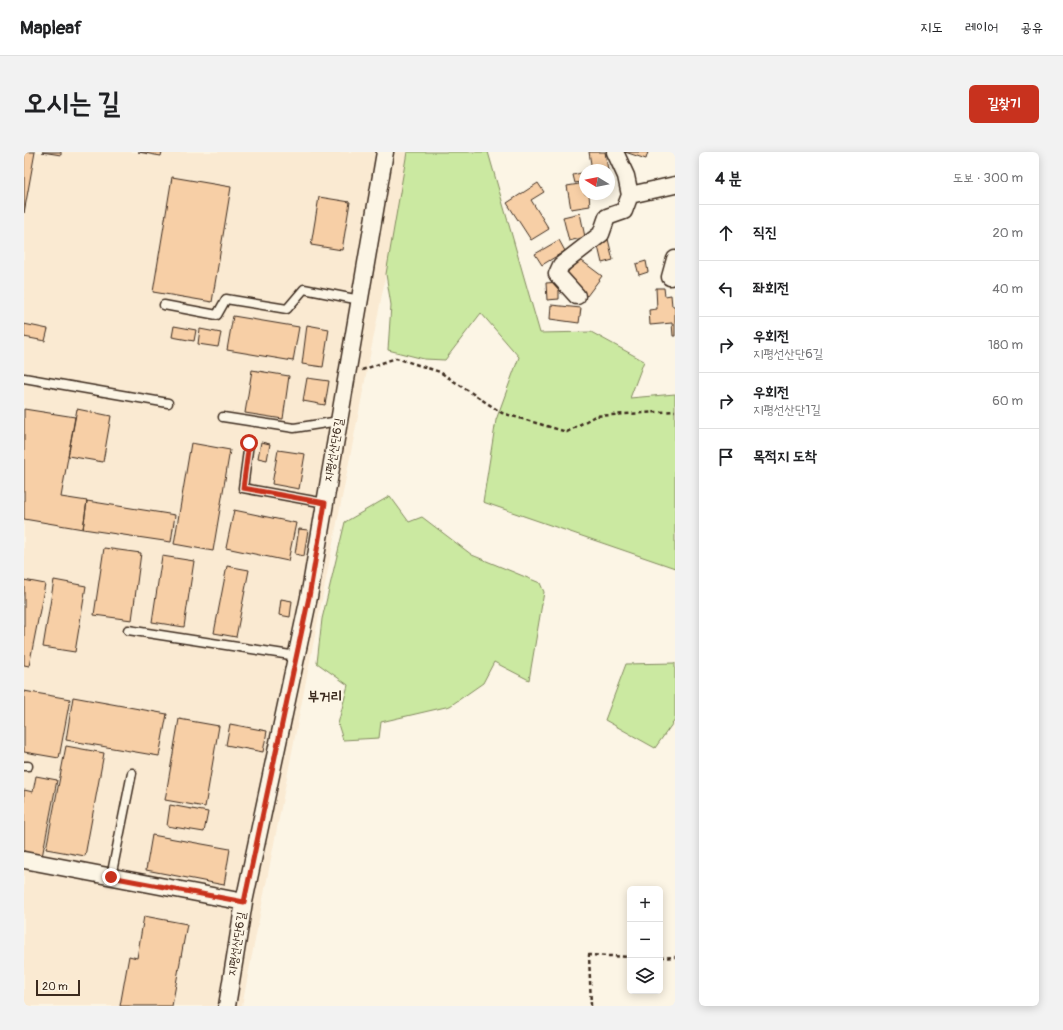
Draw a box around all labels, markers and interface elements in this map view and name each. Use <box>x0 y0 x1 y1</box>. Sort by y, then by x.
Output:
text: Mapleaf <box>20 16 82 40</box>
text: 지도 <box>920 19 943 36</box>
text: 레이어 <box>965 19 998 36</box>
text: 공유 <box>1020 19 1043 36</box>
button: 길찾기 <box>969 85 1039 123</box>
text: 오시는 길 <box>24 86 120 121</box>
north arrow <box>579 164 615 200</box>
text: 4 분 <box>715 168 742 189</box>
text: 도보 · 300 m <box>953 170 1023 186</box>
icon: ahead <box>715 222 737 244</box>
text: 직진 <box>753 223 777 242</box>
text: 20 m <box>992 225 1023 241</box>
icon: left <box>715 278 737 300</box>
text: 좌회전 <box>753 279 789 298</box>
text: 40 m <box>992 281 1023 297</box>
text: 우회전 <box>753 327 789 346</box>
icon: right <box>715 334 737 356</box>
text: 180 m <box>988 337 1023 353</box>
text: 지평선산단6길 <box>753 346 823 362</box>
text: 우회전 <box>753 383 789 402</box>
icon: right <box>715 390 737 412</box>
text: 60 m <box>992 393 1023 409</box>
text: 지평선산단1길 <box>753 402 821 418</box>
street label: 지평선산단6길 <box>321 416 347 483</box>
route start <box>240 434 258 452</box>
icon: arrive <box>715 446 737 468</box>
text: 목적지 도착 <box>753 447 817 466</box>
district label: 부거리 <box>308 688 342 705</box>
route end <box>102 868 120 886</box>
map controls <box>627 886 663 994</box>
button: + <box>627 886 663 922</box>
street label: 지평선산단6길 <box>225 910 250 977</box>
button: − <box>627 922 663 958</box>
button: layers <box>627 958 663 994</box>
scale bar <box>36 978 80 997</box>
text: 20 m <box>42 980 68 993</box>

